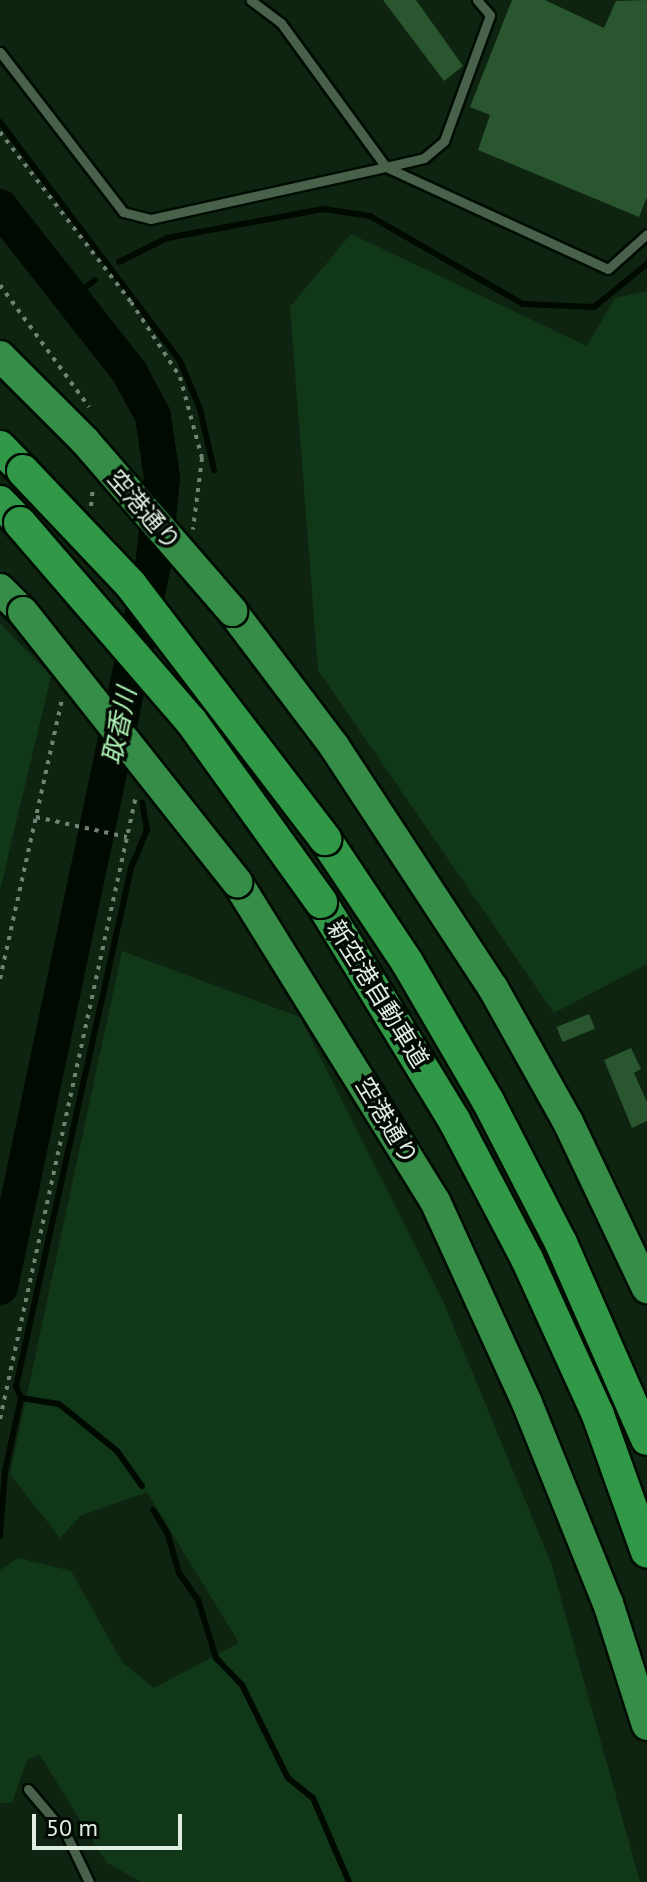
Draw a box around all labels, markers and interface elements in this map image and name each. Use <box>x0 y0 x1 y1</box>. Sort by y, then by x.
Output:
street label: 空港通り <box>102 464 186 556</box>
water label: 取香川 <box>96 685 142 767</box>
street label: 新空港自動車道 <box>321 915 435 1073</box>
street label: 空港通り <box>350 1072 424 1170</box>
scale bar <box>36 1798 186 1848</box>
text: 50 m <box>46 1812 98 1843</box>

